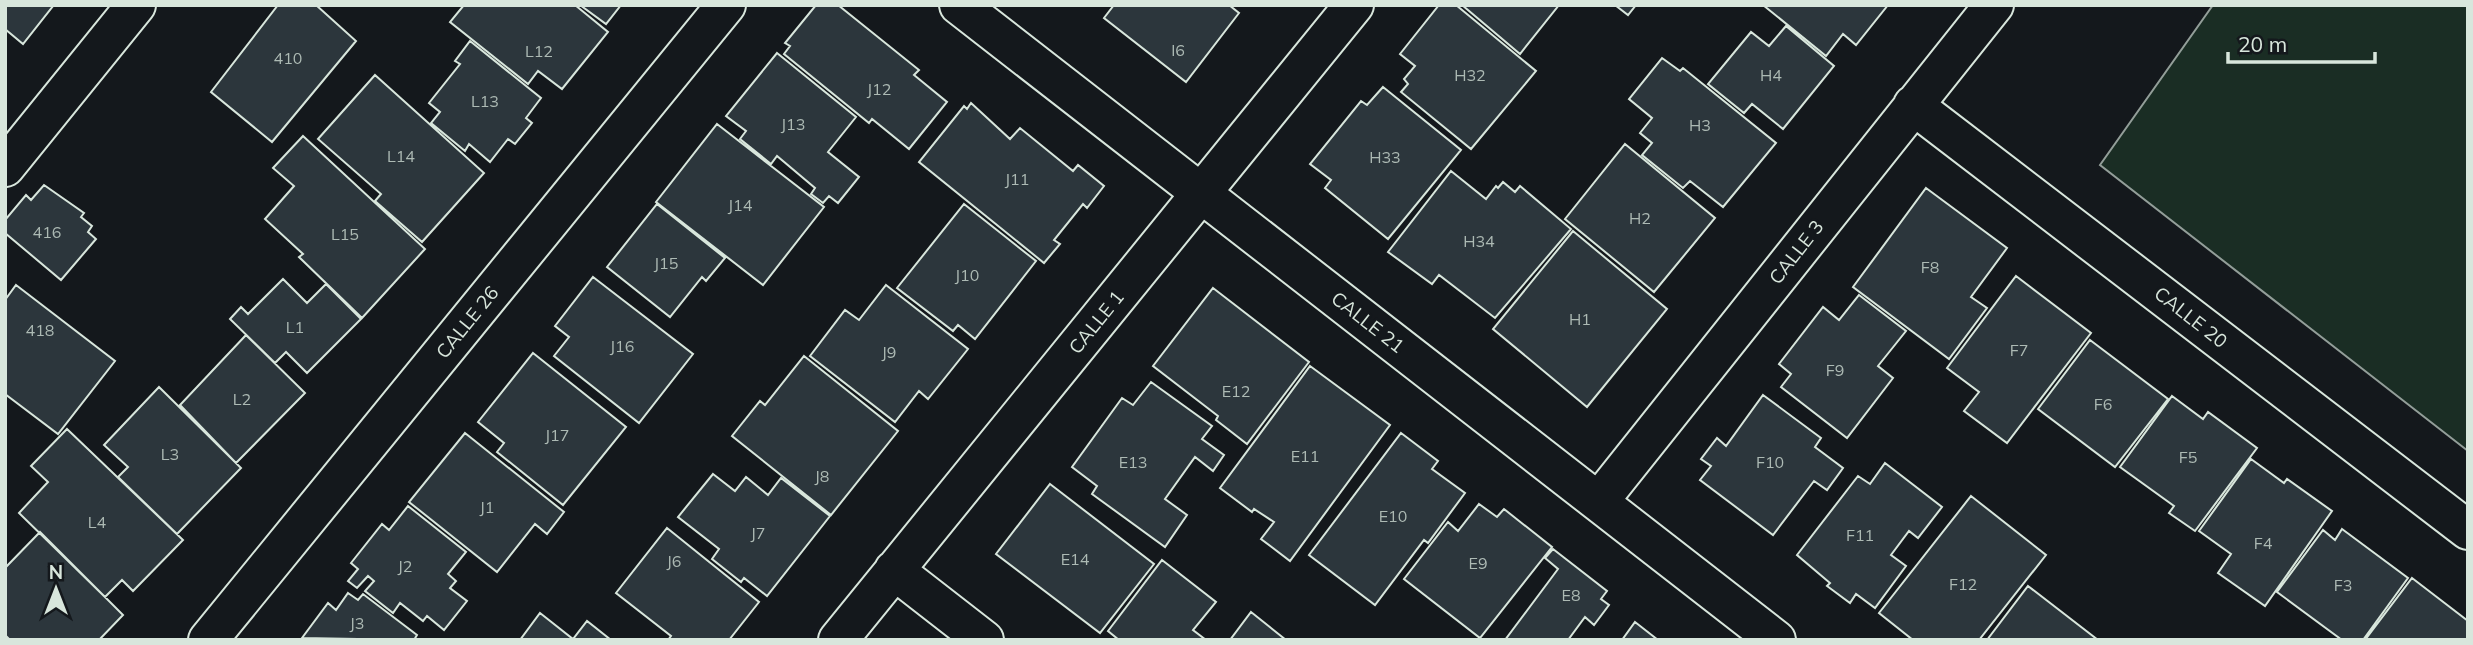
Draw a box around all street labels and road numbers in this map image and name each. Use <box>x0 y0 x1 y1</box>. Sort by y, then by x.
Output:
street label: CALLE 3 <box>1763 215 1829 289</box>
street label: CALLE 26 <box>431 281 503 363</box>
street label: CALLE 20 <box>2150 281 2232 353</box>
street label: CALLE 1 <box>1063 285 1129 359</box>
street label: CALLE 21 <box>1327 286 1409 358</box>

